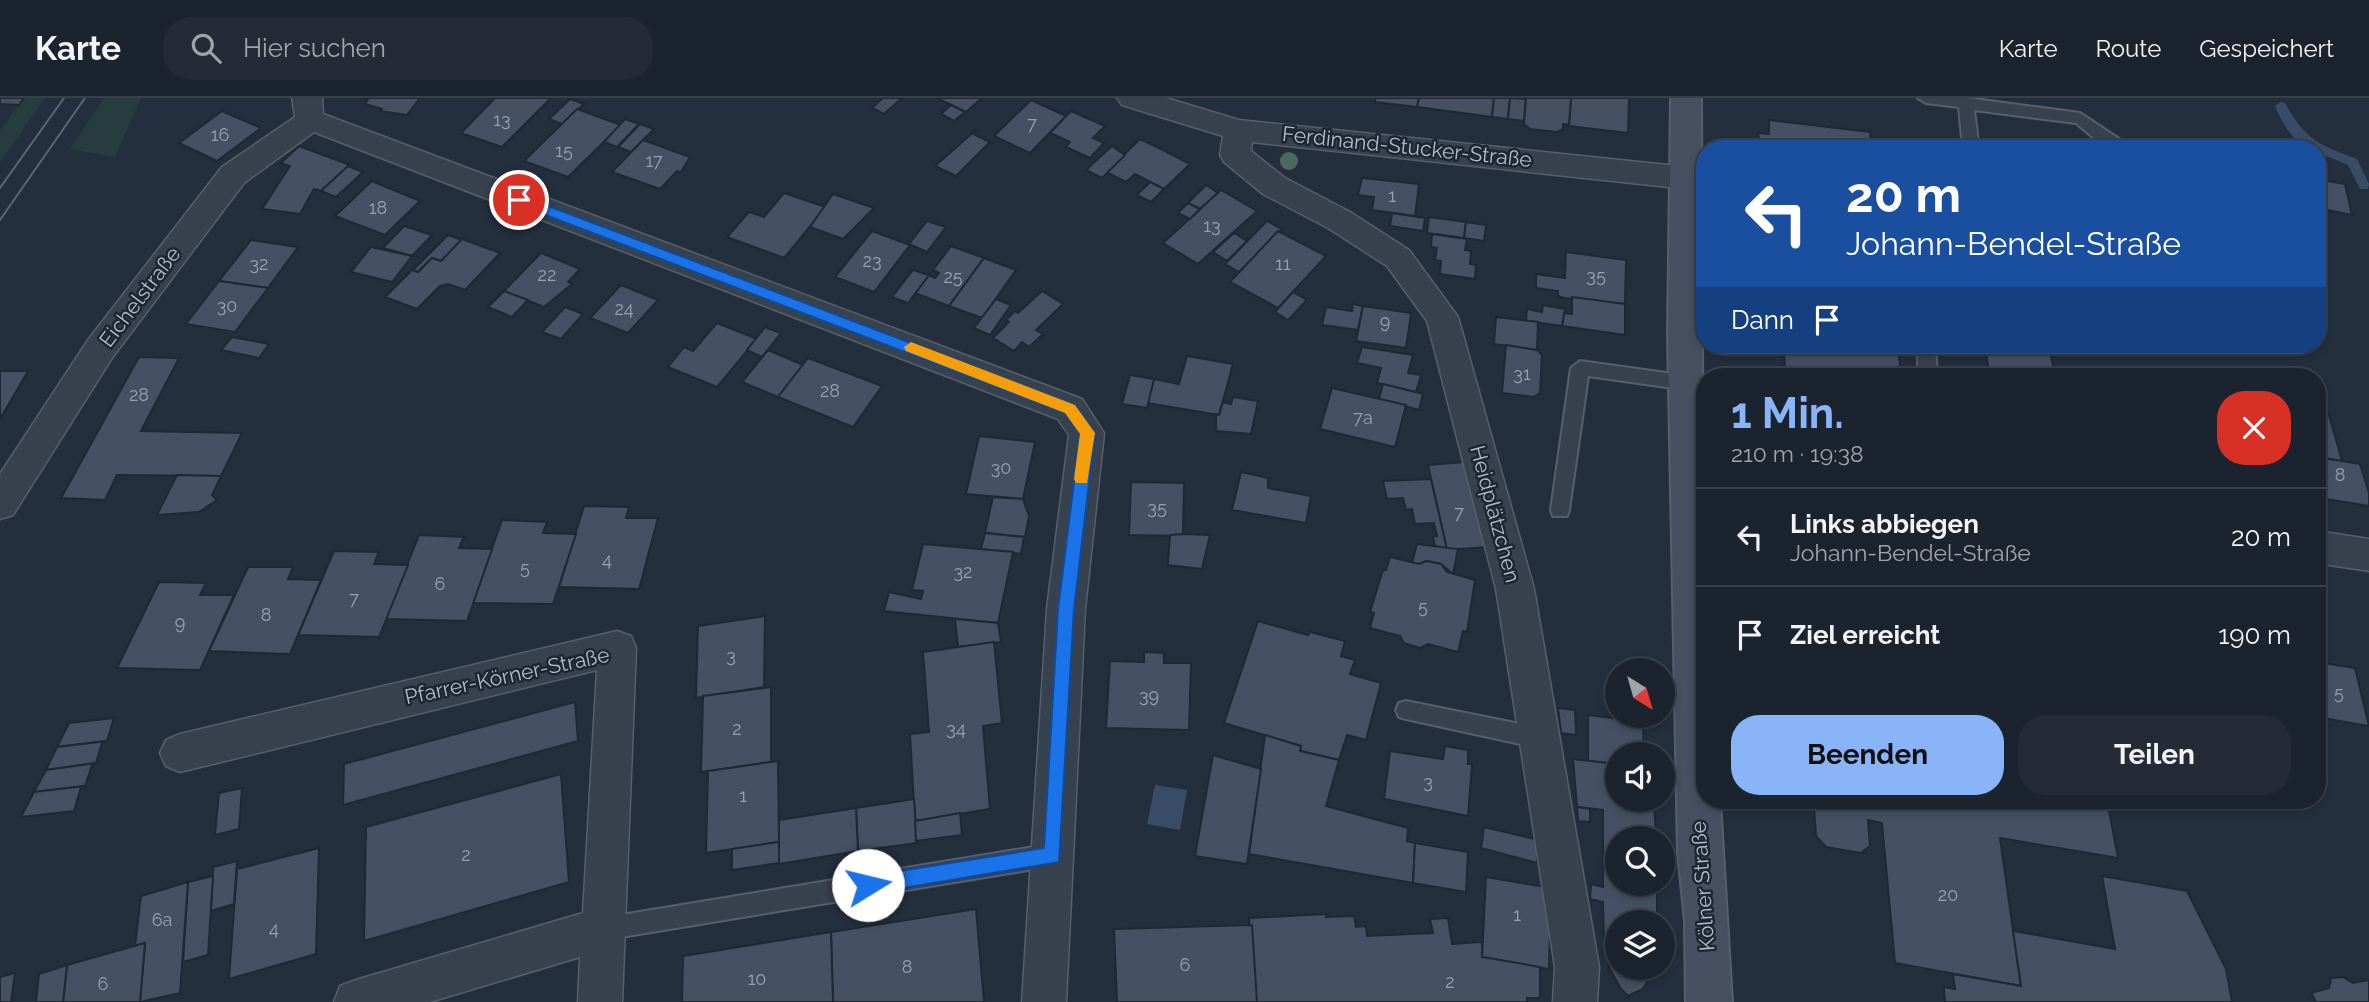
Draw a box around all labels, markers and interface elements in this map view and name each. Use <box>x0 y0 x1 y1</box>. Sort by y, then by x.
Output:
search box <box>163 17 653 80</box>
text: Karte <box>35 29 121 68</box>
icon: search <box>187 29 225 67</box>
text: Hier suchen <box>243 33 386 63</box>
text: Karte <box>1999 34 2058 63</box>
text: Route <box>2096 34 2161 63</box>
text: Gespeichert <box>2199 34 2334 63</box>
house number: 13 <box>493 109 511 130</box>
house number: 7 <box>1027 113 1037 134</box>
street label: Ferdinand-Stucker-Straße <box>1281 121 1533 172</box>
house number: 16 <box>211 124 229 145</box>
house number: 15 <box>555 140 573 161</box>
house number: 17 <box>645 150 663 171</box>
text: 20 m <box>1846 166 1961 223</box>
icon: left <box>1731 168 1822 259</box>
pin <box>489 170 549 230</box>
icon: arrive <box>500 181 538 219</box>
house number: 1 <box>1388 185 1396 206</box>
house number: 18 <box>369 197 387 218</box>
house number: 13 <box>1203 215 1221 236</box>
text: Johann-Bendel-Straße <box>1846 225 2181 262</box>
street label: Eichelstraße <box>94 242 185 352</box>
house number: 23 <box>863 250 882 271</box>
house number: 32 <box>250 253 269 274</box>
house number: 11 <box>1275 253 1291 274</box>
house number: 22 <box>538 264 556 285</box>
house number: 35 <box>1586 265 1606 286</box>
house number: 25 <box>943 266 963 287</box>
house number: 30 <box>217 295 237 316</box>
house number: 24 <box>614 298 634 319</box>
icon: arrive <box>1808 301 1846 339</box>
text: Dann <box>1731 305 1794 335</box>
house number: 9 <box>1380 311 1390 332</box>
house number: 31 <box>1513 363 1531 384</box>
house number: 28 <box>820 380 840 401</box>
house number: 28 <box>129 384 149 405</box>
text: 1 Min. <box>1731 389 1844 438</box>
button: close <box>2217 391 2291 465</box>
house number: 7a <box>1353 407 1373 428</box>
text: 210 m · 19:38 <box>1731 440 1864 467</box>
street label: Heidplätzchen <box>1465 443 1526 585</box>
house number: 30 <box>991 457 1011 478</box>
house number: 8 <box>2335 464 2345 485</box>
house number: 35 <box>1147 497 1167 518</box>
house number: 7 <box>1454 502 1464 523</box>
text: Links abbiegen <box>1790 509 1979 539</box>
icon: left <box>1731 518 1769 556</box>
text: 20 m <box>2231 522 2291 552</box>
text: Johann-Bendel-Straße <box>1790 539 2031 566</box>
house number: 4 <box>602 549 612 570</box>
house number: 5 <box>520 557 530 578</box>
house number: 32 <box>954 561 973 582</box>
house number: 6 <box>435 573 446 594</box>
house number: 7 <box>349 588 359 609</box>
house number: 5 <box>1418 596 1428 617</box>
house number: 8 <box>261 604 271 625</box>
house number: 9 <box>175 612 185 633</box>
icon: arrive <box>1731 616 1769 654</box>
text: Ziel erreicht <box>1790 620 1940 650</box>
text: 190 m <box>2218 620 2291 650</box>
street label: Pfarrer-Körner-Straße <box>402 642 612 709</box>
house number: 3 <box>726 645 736 666</box>
north arrow <box>1605 658 1675 728</box>
map controls <box>1605 658 1675 980</box>
house number: 5 <box>2334 682 2344 703</box>
house number: 39 <box>1139 685 1159 706</box>
button: Beenden <box>1731 715 2004 795</box>
button: Teilen <box>2018 715 2291 795</box>
house number: 2 <box>732 718 742 739</box>
house number: 34 <box>946 718 966 739</box>
button: sound <box>1605 742 1675 812</box>
house number: 3 <box>1423 771 1433 792</box>
house number: 1 <box>739 785 747 806</box>
street label: Kölner Straße <box>1685 820 1720 952</box>
button: search <box>1605 826 1675 896</box>
house number: 2 <box>461 844 471 865</box>
position arrow <box>831 848 905 922</box>
house number: 20 <box>1938 884 1958 905</box>
house number: 1 <box>1513 904 1521 925</box>
house number: 6a <box>152 909 172 930</box>
button: layers <box>1605 910 1675 980</box>
house number: 4 <box>269 918 279 939</box>
house number: 6 <box>1180 954 1191 975</box>
house number: 8 <box>902 956 912 977</box>
house number: 10 <box>748 968 766 989</box>
house number: 2 <box>1445 971 1455 992</box>
house number: 6 <box>98 973 109 994</box>

